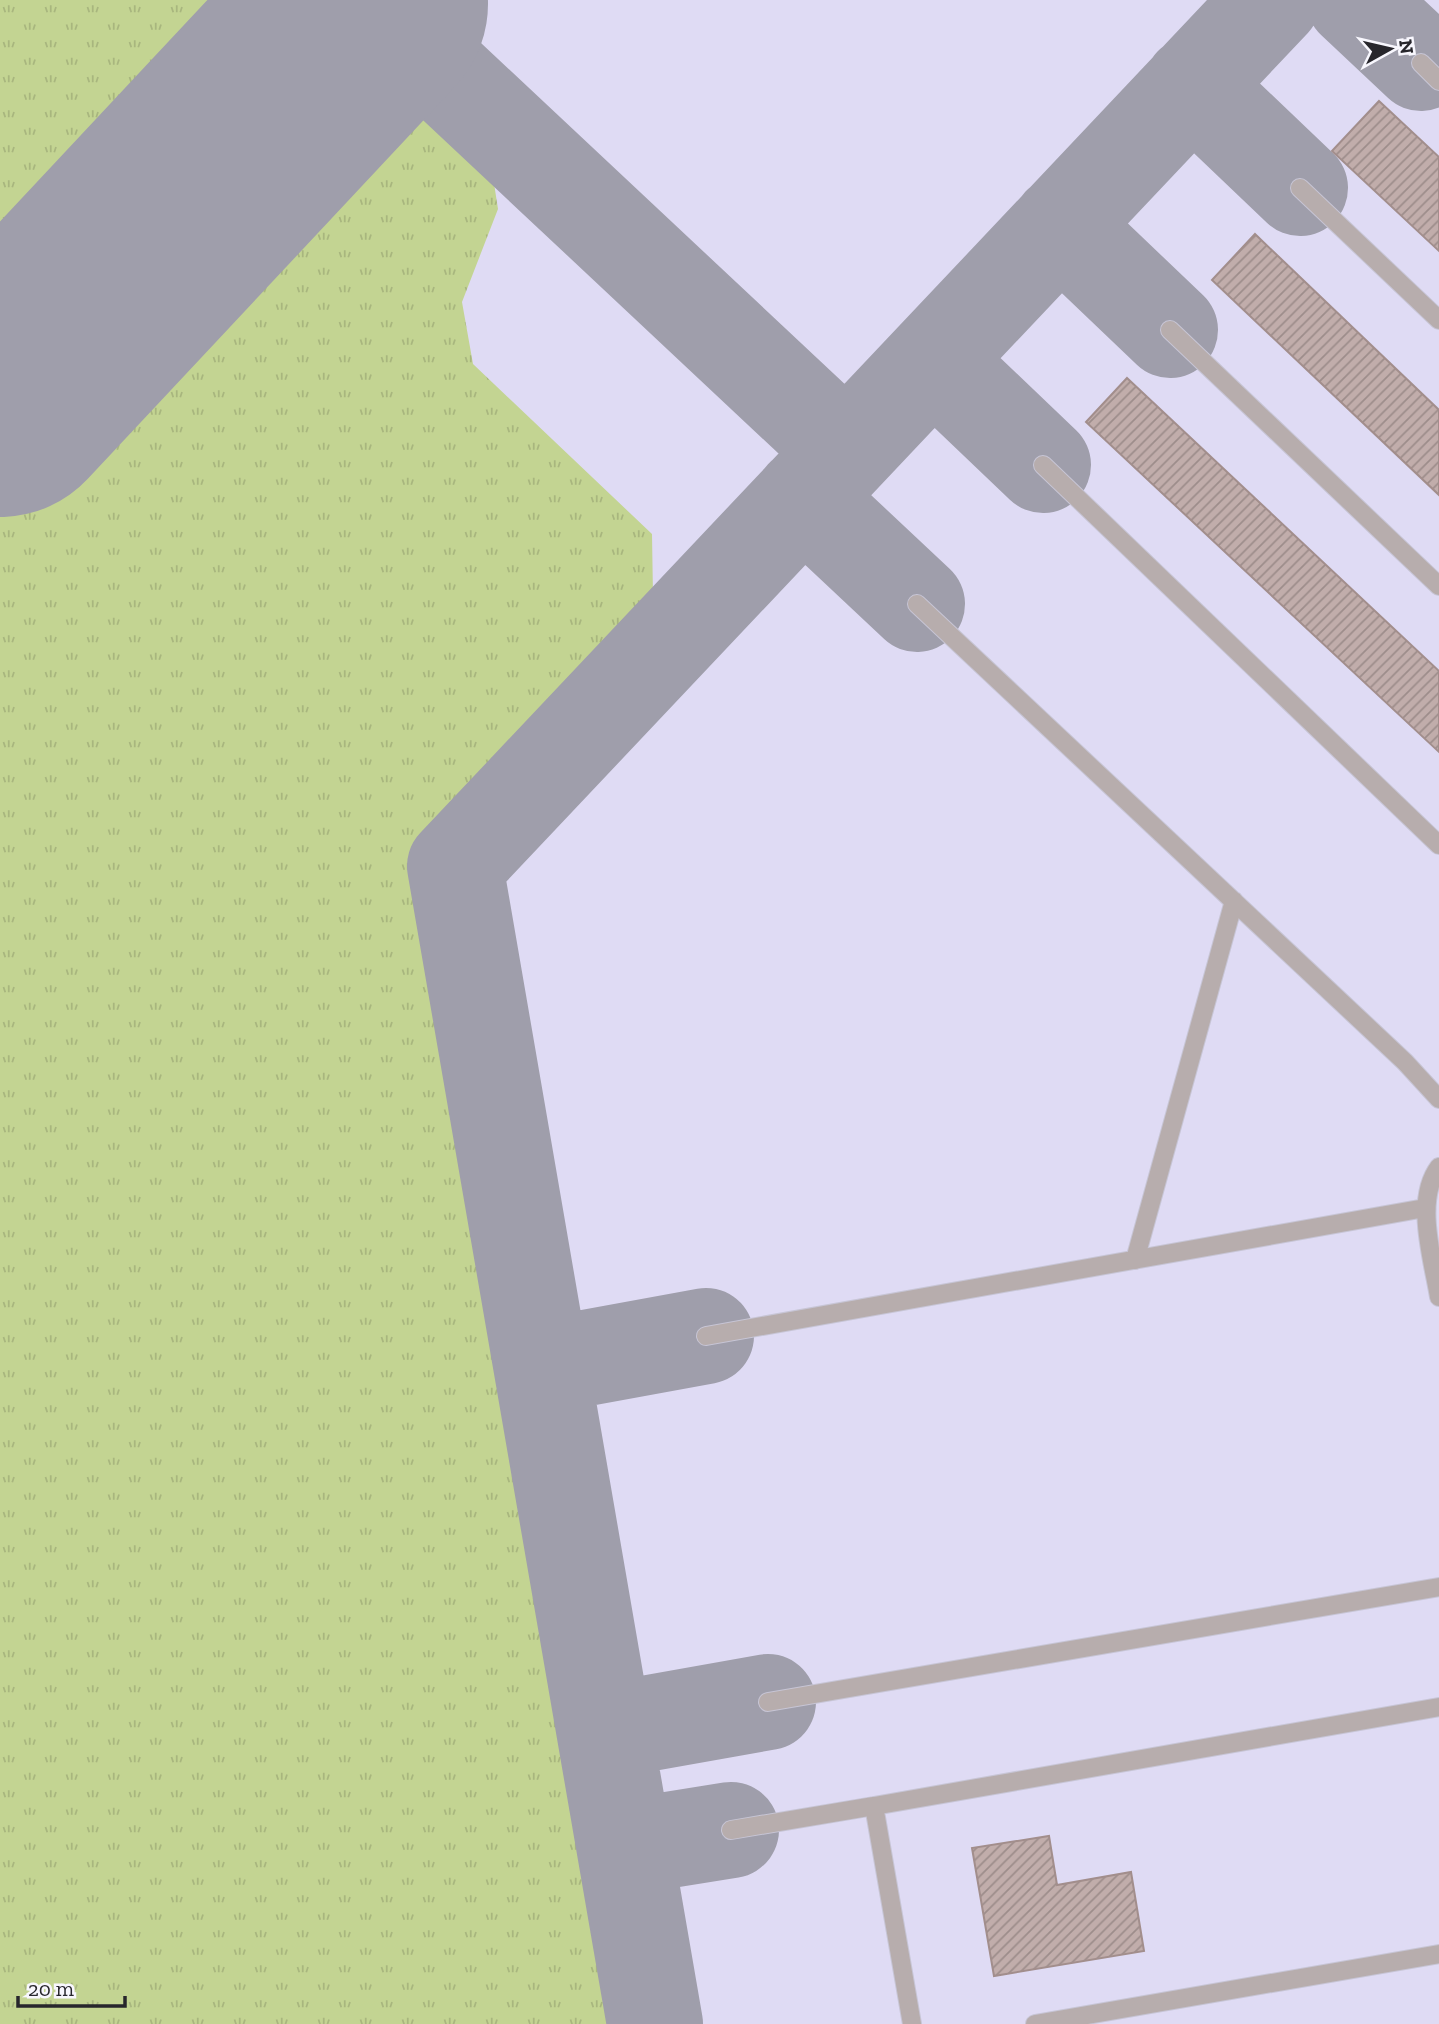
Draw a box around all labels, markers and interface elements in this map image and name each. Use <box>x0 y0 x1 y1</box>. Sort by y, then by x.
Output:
north arrow <box>1355 14 1425 84</box>
text: N <box>1394 38 1419 55</box>
scale bar <box>18 1965 124 2009</box>
text: 20 m <box>28 1976 74 2001</box>

